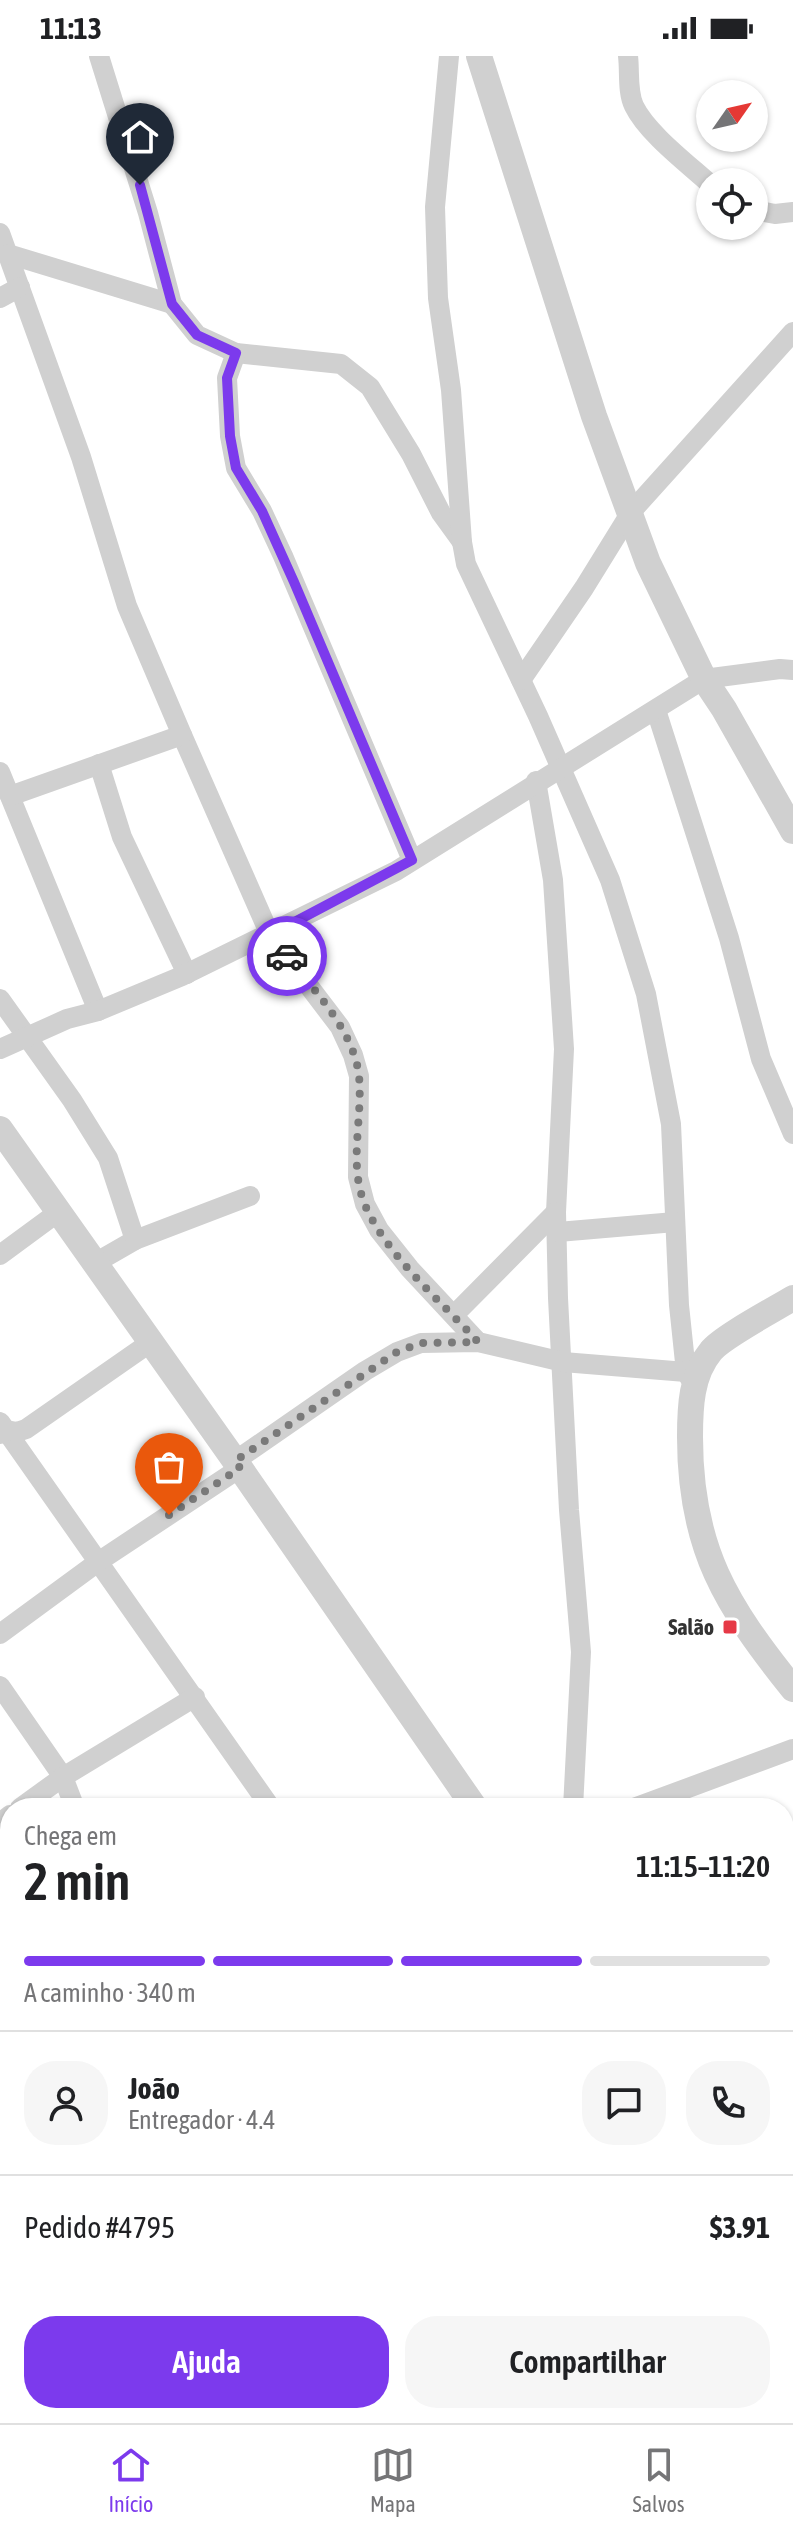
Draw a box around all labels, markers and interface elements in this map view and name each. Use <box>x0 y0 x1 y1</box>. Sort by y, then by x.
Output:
text: 11:13 <box>40 11 102 45</box>
north arrow <box>696 80 768 152</box>
map controls <box>696 80 768 240</box>
pin <box>106 103 174 185</box>
icon: home <box>118 115 162 159</box>
button: locate <box>696 168 768 240</box>
courier <box>247 916 327 996</box>
icon: car <box>265 934 309 978</box>
pin <box>135 1433 203 1515</box>
icon: bag <box>147 1445 191 1489</box>
place label: Salão <box>668 1614 714 1640</box>
marker: Salão <box>721 1618 739 1636</box>
text: Chega em <box>24 1821 117 1851</box>
text: 11:15–11:20 <box>636 1849 770 1883</box>
text: 2 min <box>24 1851 130 1911</box>
text: A caminho · 340 m <box>24 1978 196 2008</box>
button: person <box>24 2061 108 2145</box>
button: chat <box>582 2061 666 2145</box>
button: phone <box>686 2061 770 2145</box>
text: João <box>128 2071 180 2105</box>
text: Entregador · 4.4 <box>128 2105 275 2135</box>
text: Pedido #4795 <box>24 2210 175 2244</box>
text: $3.91 <box>710 2210 770 2244</box>
button: Ajuda <box>24 2316 389 2408</box>
button: Compartilhar <box>405 2316 770 2408</box>
tab: Início <box>108 2443 153 2517</box>
tab: Mapa <box>370 2443 416 2517</box>
tab: Salvos <box>633 2443 685 2517</box>

